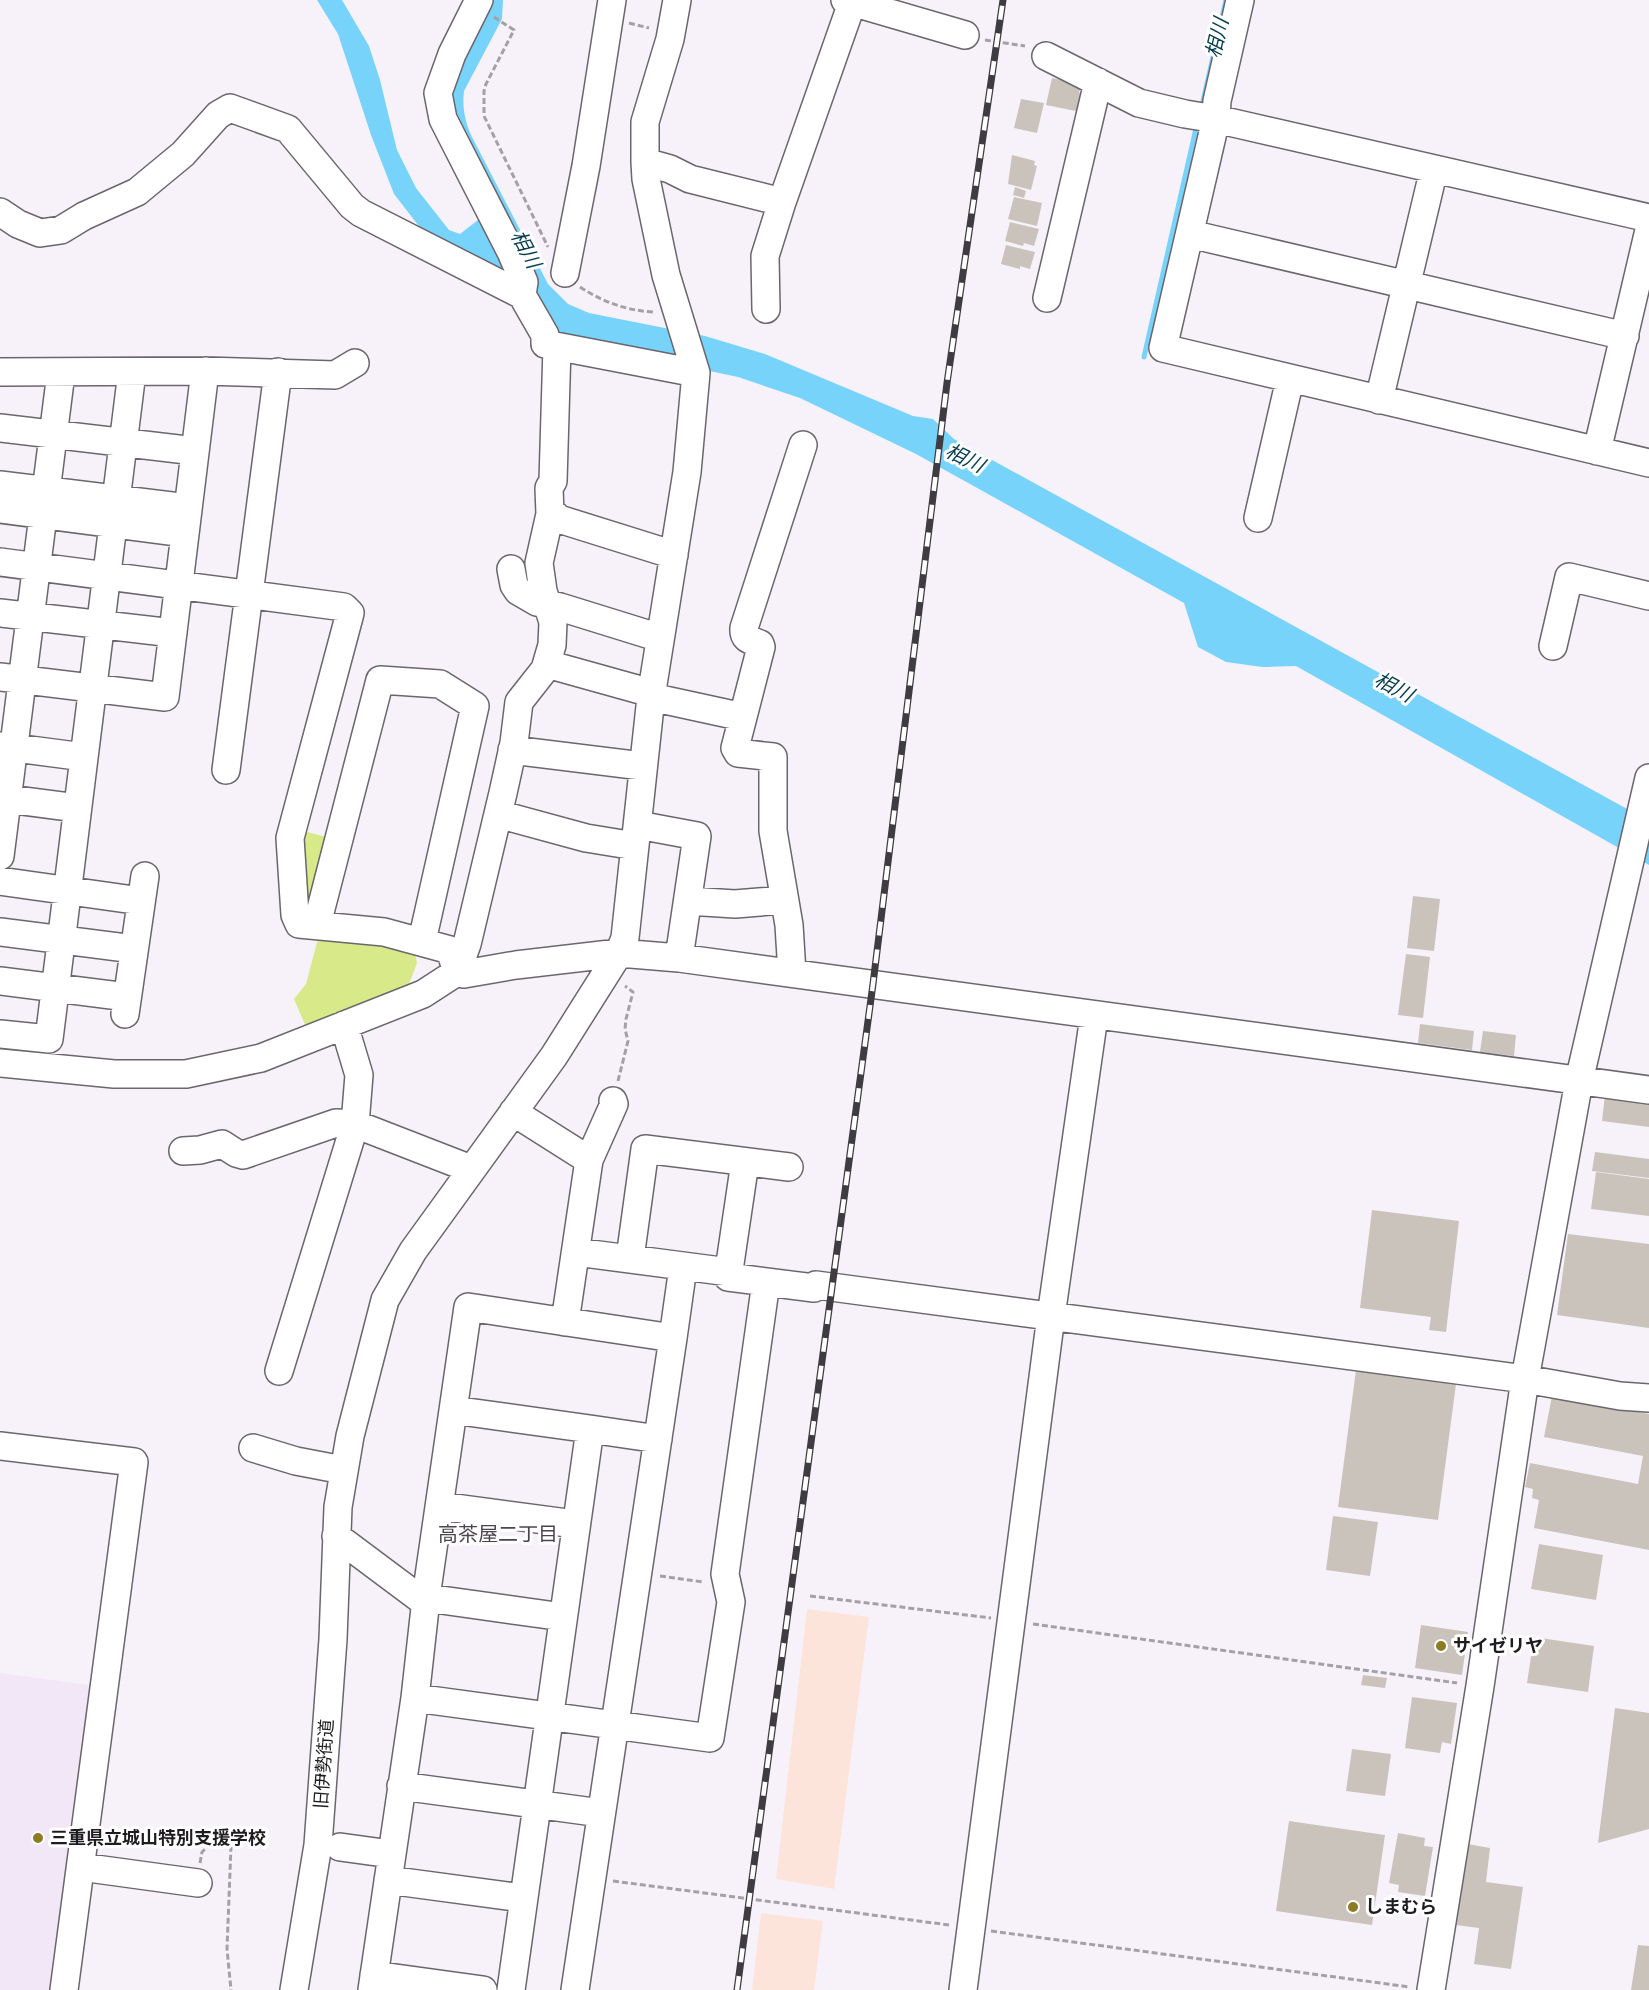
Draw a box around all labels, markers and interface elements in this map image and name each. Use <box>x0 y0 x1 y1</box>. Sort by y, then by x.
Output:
water label: 相川 <box>1201 14 1234 60</box>
water label: 相川 <box>506 226 547 274</box>
water label: 相川 <box>942 438 990 478</box>
water label: 相川 <box>1371 667 1419 708</box>
district label: 高茶屋二丁目 <box>438 1522 558 1546</box>
place label: サイゼリヤ <box>1453 1635 1543 1657</box>
marker: サイゼリヤ <box>1434 1639 1448 1653</box>
street label: 旧伊勢街道 <box>310 1718 338 1810</box>
place label: 三重県立城山特別支援学校 <box>50 1827 266 1849</box>
marker: 三重県立城山特別支援学校 <box>31 1831 45 1845</box>
place label: しまむら <box>1365 1896 1437 1918</box>
marker: しまむら <box>1346 1900 1360 1914</box>

